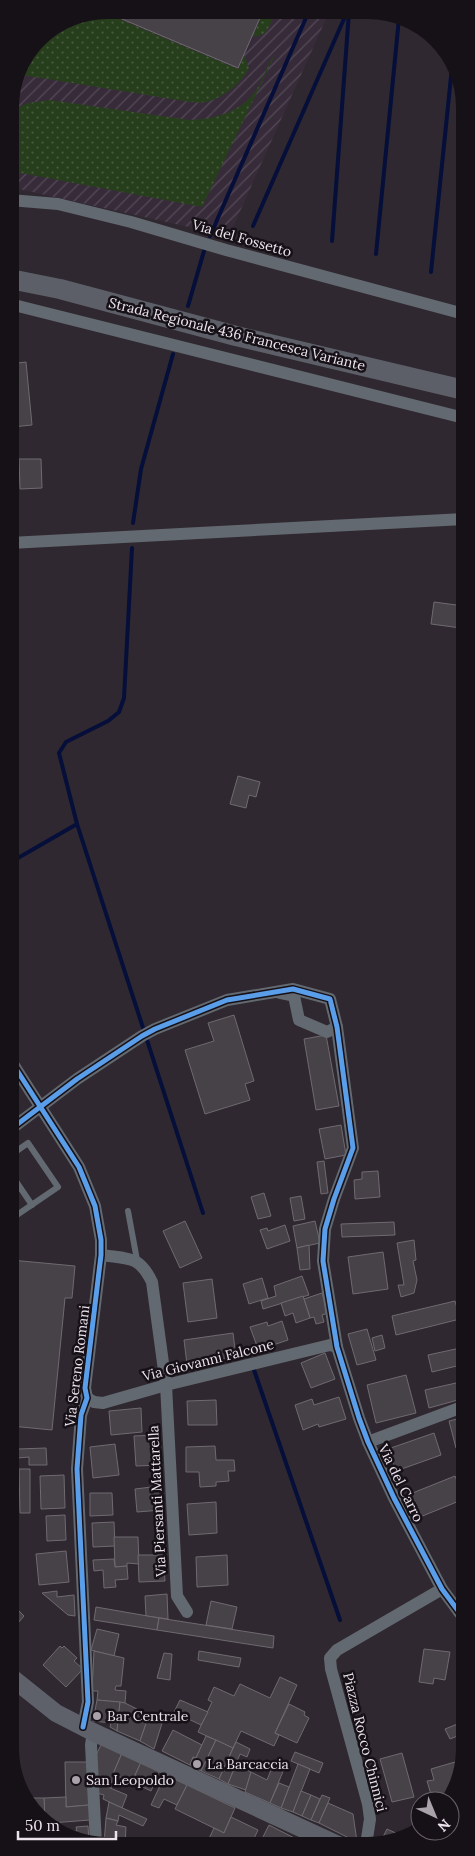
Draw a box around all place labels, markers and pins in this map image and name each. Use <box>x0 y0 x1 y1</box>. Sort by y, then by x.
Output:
place label: Bar Centrale <box>107 1707 189 1725</box>
marker: Bar Centrale <box>91 1710 103 1722</box>
place label: La Barcaccia <box>207 1755 289 1773</box>
marker: La Barcaccia <box>191 1758 203 1770</box>
place label: San Leopoldo <box>86 1771 174 1789</box>
marker: San Leopoldo <box>70 1774 82 1786</box>

